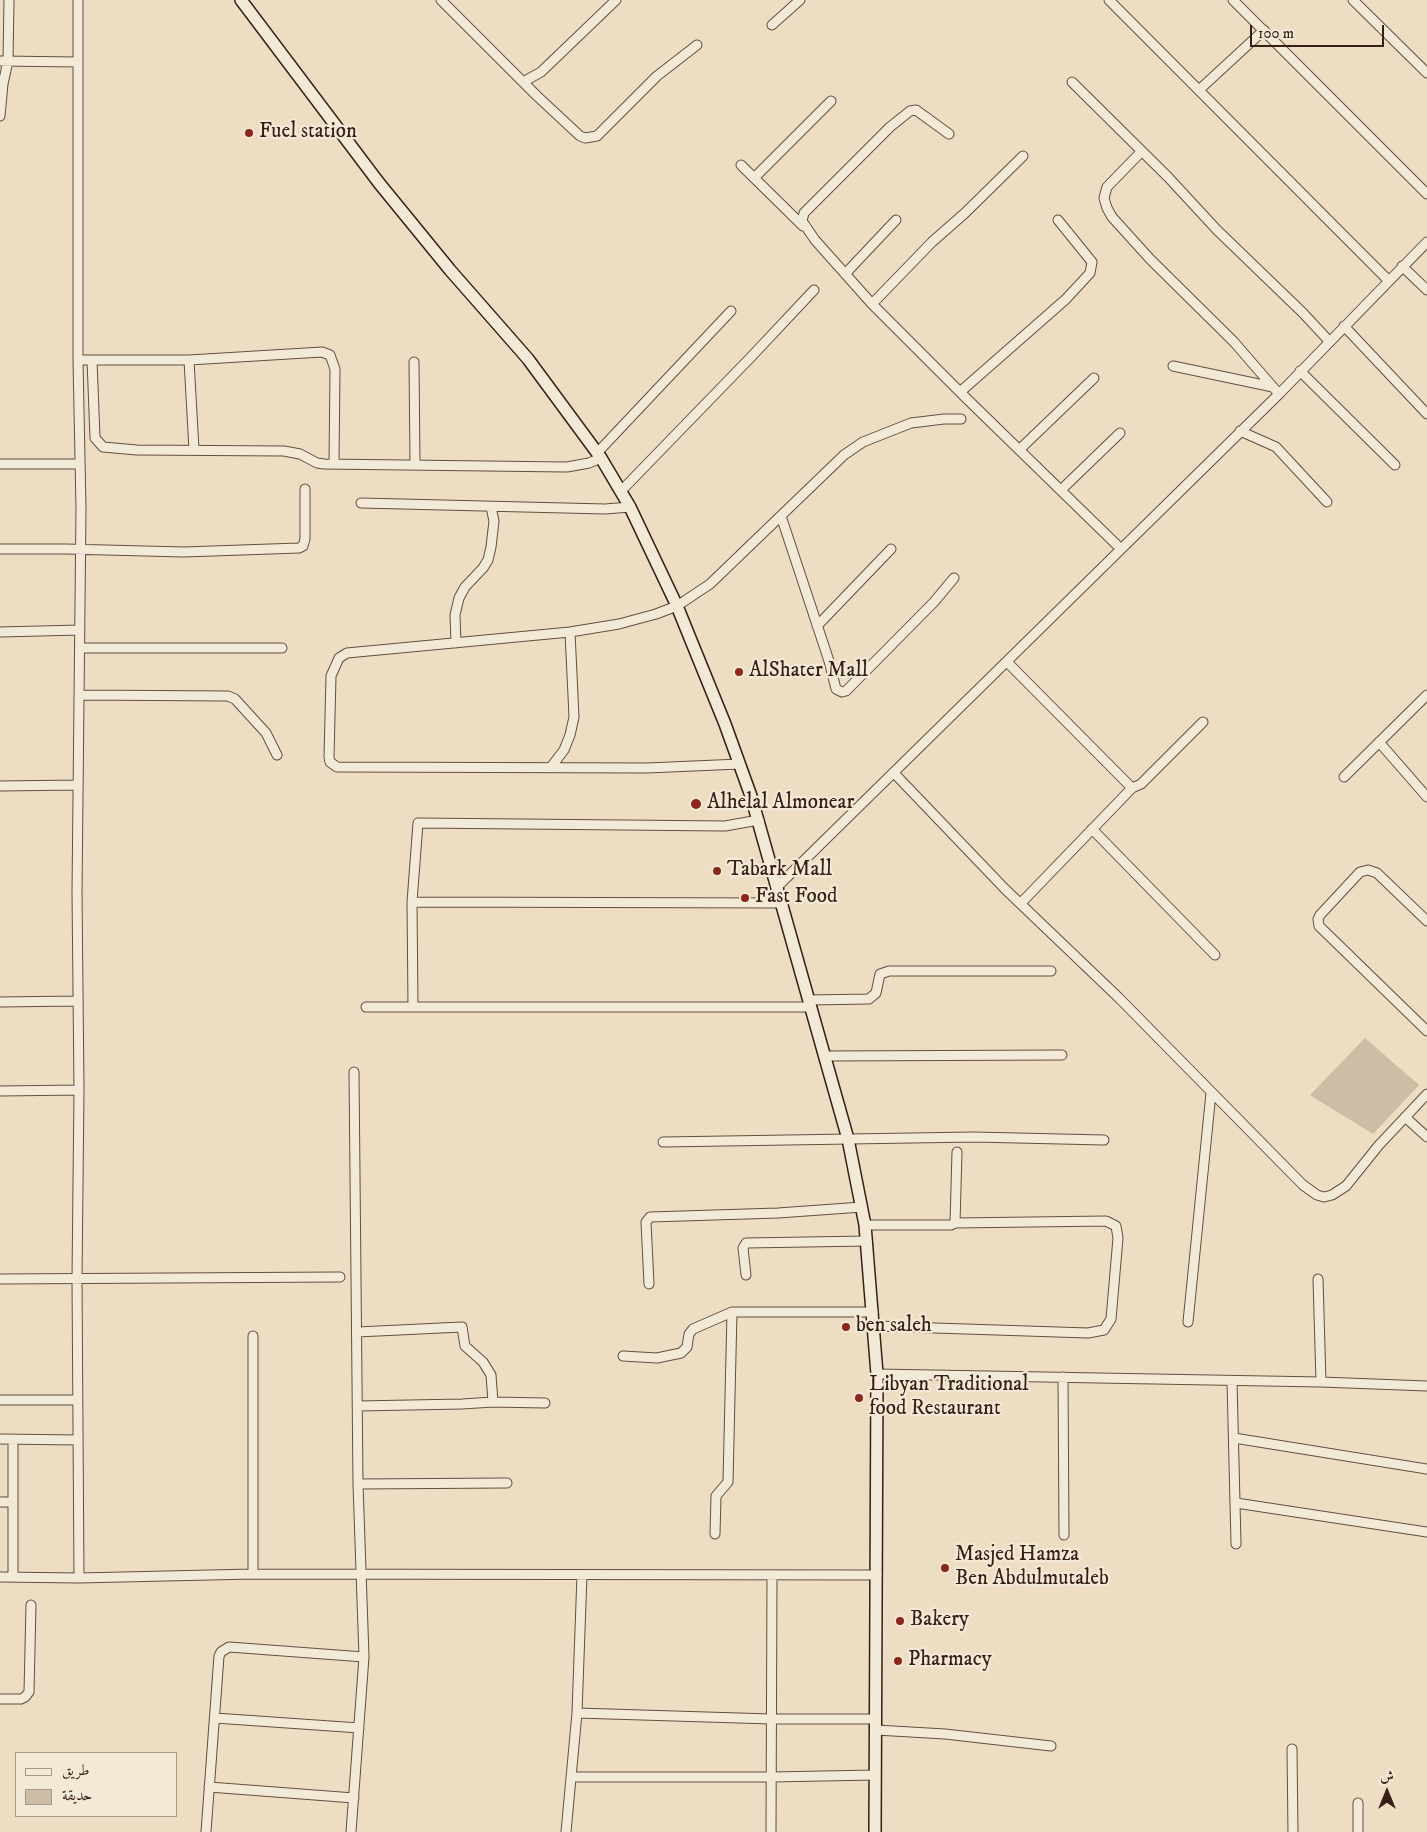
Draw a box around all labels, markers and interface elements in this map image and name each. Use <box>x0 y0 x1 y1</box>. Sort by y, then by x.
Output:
scale bar <box>1252 15 1386 47</box>
text: 100 m <box>1258 24 1294 43</box>
place label: Fuel station <box>259 120 357 146</box>
marker: Fuel station <box>243 127 255 139</box>
place label: AlShater Mall <box>749 659 868 685</box>
marker: AlShater Mall <box>733 666 745 678</box>
place label: Alhelal Almonear <box>707 791 854 817</box>
marker: Alhelal Almonear <box>689 797 703 811</box>
place label: Tabark Mall <box>727 858 832 884</box>
marker: Tabark Mall <box>711 865 723 877</box>
place label: Fast Food <box>755 885 837 911</box>
marker: Fast Food <box>739 892 751 904</box>
place label: ben saleh <box>856 1314 932 1340</box>
marker: ben saleh <box>840 1321 852 1333</box>
place label: Libyan Traditional food Restaurant <box>869 1373 1029 1423</box>
marker: Libyan Traditional food Restaurant <box>853 1392 865 1404</box>
place label: Masjed Hamza Ben Abdulmutaleb <box>955 1543 1109 1593</box>
marker: Masjed Hamza Ben Abdulmutaleb <box>939 1562 951 1574</box>
place label: Bakery <box>910 1608 969 1634</box>
marker: Bakery <box>894 1615 906 1627</box>
place label: Pharmacy <box>908 1648 992 1674</box>
marker: Pharmacy <box>892 1655 904 1667</box>
legend <box>15 1752 178 1817</box>
text: طريق <box>62 1761 89 1780</box>
north arrow <box>1362 1767 1412 1817</box>
text: ش <box>1380 1768 1394 1786</box>
text: حديقة <box>62 1786 92 1805</box>

